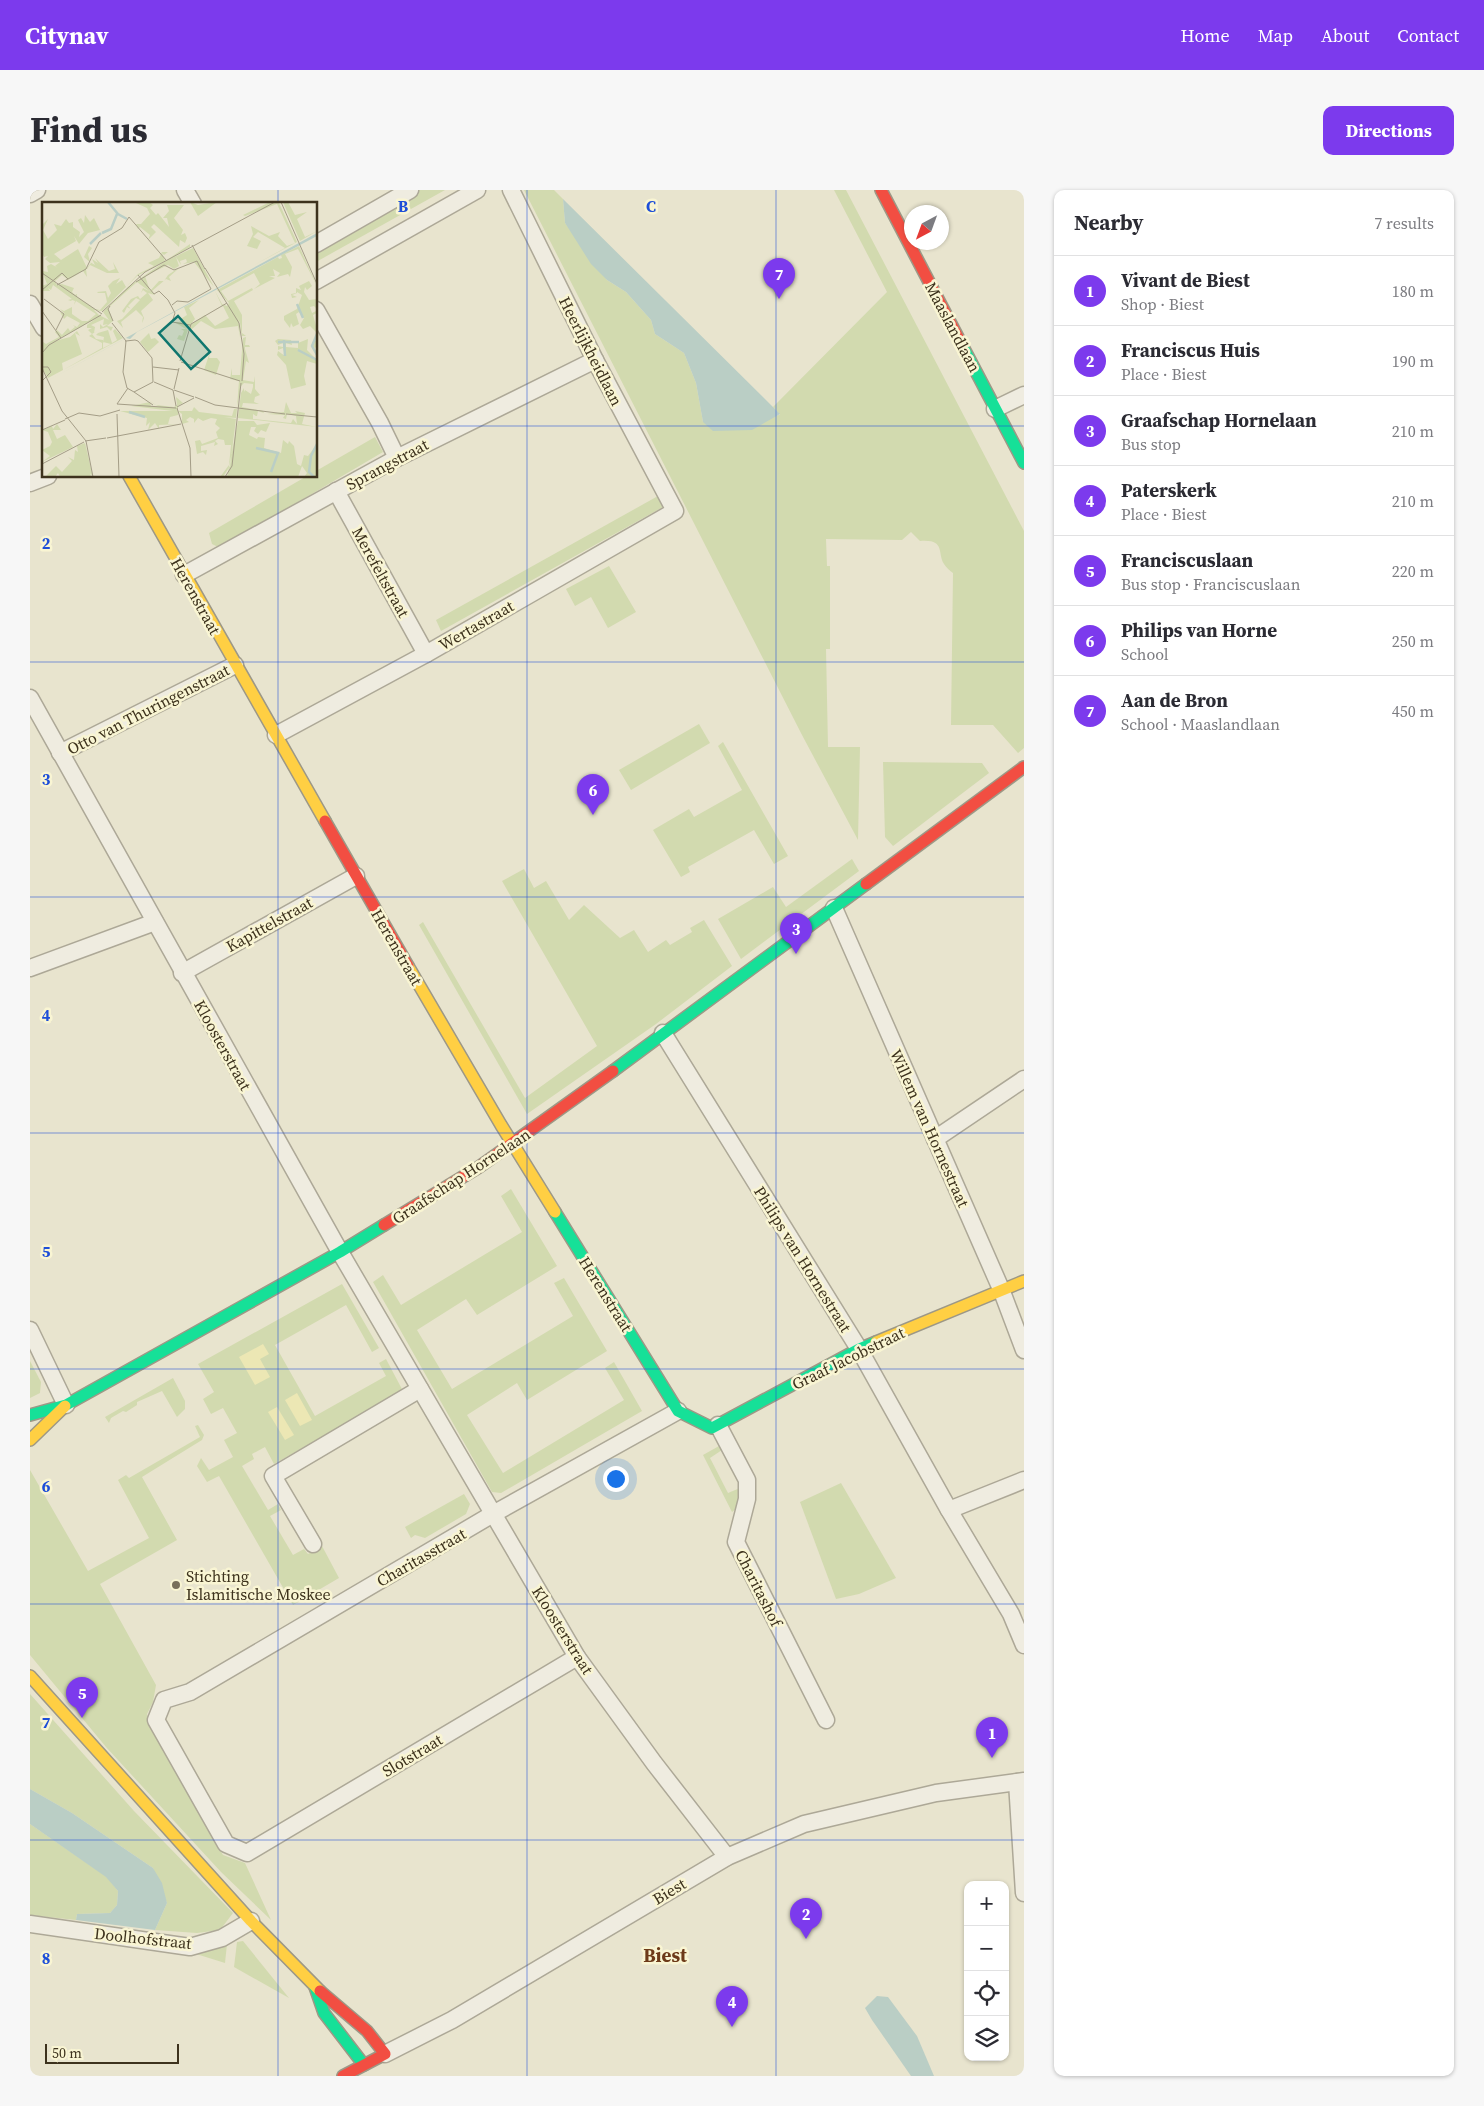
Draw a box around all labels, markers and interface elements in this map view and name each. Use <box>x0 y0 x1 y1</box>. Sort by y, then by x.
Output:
text: Citynav <box>25 19 109 52</box>
text: Home <box>1181 23 1230 48</box>
text: Map <box>1258 23 1293 48</box>
text: About <box>1321 23 1369 48</box>
text: Contact <box>1397 23 1459 48</box>
text: Find us <box>30 106 148 154</box>
button: Directions <box>1323 106 1454 155</box>
text: B <box>398 195 409 217</box>
text: C <box>646 195 656 217</box>
inset map <box>42 202 318 478</box>
north arrow <box>904 205 949 250</box>
text: Nearby <box>1074 208 1144 237</box>
text: 7 results <box>1374 212 1434 234</box>
pin: 7 <box>763 258 795 299</box>
text: Vivant de Biest <box>1121 267 1250 293</box>
street label: Maaslandlaan <box>920 278 986 376</box>
text: 1 <box>1086 280 1094 302</box>
text: 180 m <box>1392 280 1434 302</box>
street label: Heerlijkheidlaan <box>554 293 628 410</box>
text: Shop · Biest <box>1121 293 1204 315</box>
text: Franciscus Huis <box>1121 337 1260 363</box>
text: 2 <box>1086 350 1094 372</box>
text: 190 m <box>1392 350 1434 372</box>
text: Place · Biest <box>1121 363 1207 385</box>
text: Graafschap Hornelaan <box>1121 407 1317 433</box>
text: 3 <box>1086 420 1094 442</box>
text: 210 m <box>1392 420 1434 442</box>
street label: Sprangstraat <box>342 433 433 495</box>
text: Bus stop <box>1121 433 1181 455</box>
text: Paterskerk <box>1121 477 1217 503</box>
text: 4 <box>1086 490 1094 512</box>
text: 210 m <box>1392 490 1434 512</box>
text: Place · Biest <box>1121 503 1207 525</box>
street label: Merefeltstraat <box>347 523 415 622</box>
text: 2 <box>42 532 51 554</box>
text: Franciscuslaan <box>1121 547 1253 573</box>
street label: Herenstraat <box>166 553 227 639</box>
text: 5 <box>1086 560 1094 582</box>
text: 220 m <box>1392 560 1434 582</box>
text: Bus stop · Franciscuslaan <box>1121 573 1300 595</box>
street label: Wertastraat <box>435 594 518 655</box>
text: Philips van Horne <box>1121 617 1277 643</box>
text: 6 <box>1086 630 1094 652</box>
text: 250 m <box>1392 630 1434 652</box>
text: School <box>1121 643 1169 665</box>
street label: Otto van Thuringenstraat <box>63 658 234 760</box>
text: Aan de Bron <box>1121 687 1228 713</box>
text: 7 <box>1086 700 1094 722</box>
text: 450 m <box>1392 700 1434 722</box>
text: School · Maaslandlaan <box>1121 713 1280 735</box>
text: 3 <box>42 768 51 790</box>
pin: 6 <box>577 774 609 815</box>
street label: Kapittelstraat <box>222 891 317 957</box>
street label: Herenstraat <box>366 905 428 990</box>
pin: 3 <box>780 913 812 954</box>
street label: Kloosterstraat <box>189 996 257 1095</box>
text: 4 <box>42 1004 51 1026</box>
street label: Willem van Hornestraat <box>885 1045 975 1211</box>
street label: Graafschap Hornelaan <box>388 1123 535 1229</box>
street label: Philips van Hornestraat <box>749 1182 857 1337</box>
text: 5 <box>42 1240 51 1262</box>
street label: Herenstraat <box>574 1252 638 1337</box>
street label: Graaf Jacobstraat <box>788 1321 909 1395</box>
your location <box>603 1466 629 1492</box>
text: 6 <box>42 1475 51 1497</box>
street label: Charitasstraat <box>372 1522 470 1591</box>
street label: Charitashof <box>730 1546 788 1631</box>
place label: Stichting Islamitische Moskee <box>186 1565 331 1605</box>
marker: Stichting Islamitische Moskee <box>170 1579 182 1591</box>
street label: Kloosterstraat <box>527 1582 599 1679</box>
pin: 5 <box>66 1677 98 1718</box>
text: 7 <box>42 1711 51 1733</box>
pin: 1 <box>976 1717 1008 1758</box>
street label: Slotstraat <box>378 1728 447 1782</box>
street label: Biest <box>648 1872 690 1909</box>
map controls <box>964 1881 1009 2061</box>
button: + <box>964 1881 1009 1926</box>
pin: 2 <box>790 1898 822 1939</box>
street label: Doolhofstraat <box>93 1922 194 1954</box>
button: − <box>964 1926 1009 1971</box>
district label: Biest <box>643 1942 687 1968</box>
text: 8 <box>42 1947 50 1969</box>
button: locate <box>964 1971 1009 2016</box>
pin: 4 <box>716 1986 748 2027</box>
button: layers <box>964 2016 1009 2061</box>
scale bar <box>45 2041 179 2064</box>
text: 50 m <box>52 2043 82 2063</box>

